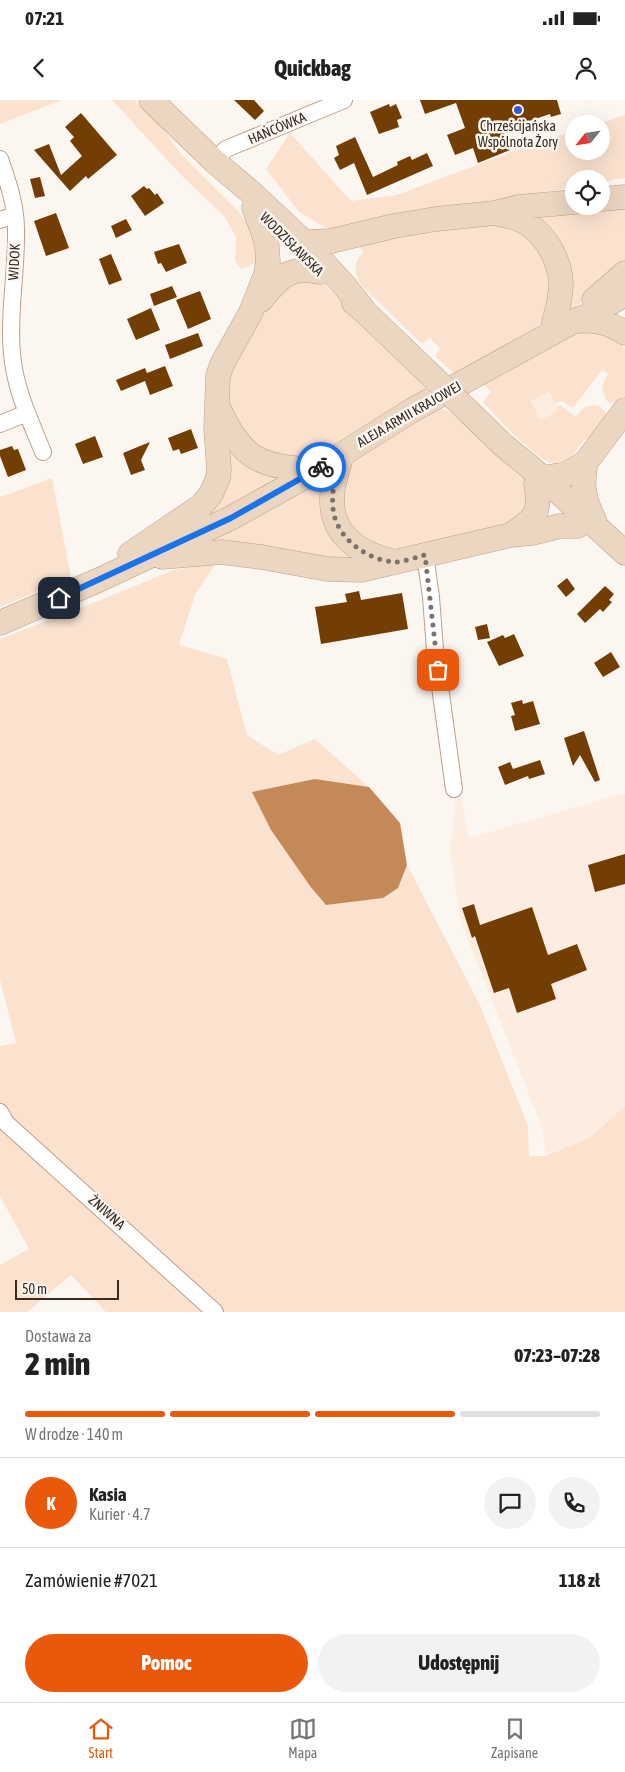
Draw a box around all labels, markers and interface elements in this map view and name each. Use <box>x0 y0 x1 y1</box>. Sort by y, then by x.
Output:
text: 07:21 <box>25 7 64 29</box>
icon: back <box>25 54 53 82</box>
icon: person <box>572 54 600 82</box>
text: Quickbag <box>274 55 351 81</box>
marker: Chrześcijańska Wspólnota Żory <box>512 104 524 116</box>
street label: HAŃCÓWKA <box>245 108 308 147</box>
north arrow <box>565 115 610 160</box>
map controls <box>565 115 610 215</box>
place label: Chrześcijańska Wspólnota Żory <box>478 118 558 150</box>
button: locate <box>565 170 610 215</box>
street label: WODZISŁAWSKA <box>257 209 327 279</box>
street label: WIDOK <box>5 243 23 281</box>
street label: ALEJA ARMII KRAJOWEJ <box>354 378 464 450</box>
courier <box>296 442 346 492</box>
icon: bike <box>307 453 335 481</box>
pin <box>38 577 80 619</box>
icon: home <box>45 584 73 612</box>
pin <box>417 649 459 691</box>
icon: bag <box>424 656 452 684</box>
street label: ŻNIWNA <box>86 1192 129 1233</box>
scale bar <box>15 1277 119 1300</box>
text: 50 m <box>22 1281 47 1297</box>
text: Dostawa za <box>25 1327 91 1345</box>
text: 07:23–07:28 <box>514 1344 600 1366</box>
text: 2 min <box>25 1345 90 1382</box>
text: W drodze · 140 m <box>25 1425 123 1443</box>
button: chat <box>484 1477 536 1529</box>
button: phone <box>548 1477 600 1529</box>
text: Kasia <box>89 1483 127 1505</box>
text: K <box>46 1492 56 1514</box>
text: Kurier · 4.7 <box>89 1505 151 1523</box>
text: Zamówienie #7021 <box>25 1569 158 1591</box>
text: 118 zł <box>559 1569 600 1591</box>
button: Pomoc <box>25 1634 308 1692</box>
button: Udostępnij <box>318 1634 600 1692</box>
tab: Start <box>87 1715 115 1761</box>
tab: Mapa <box>288 1715 317 1761</box>
tab: Zapisane <box>491 1715 538 1761</box>

